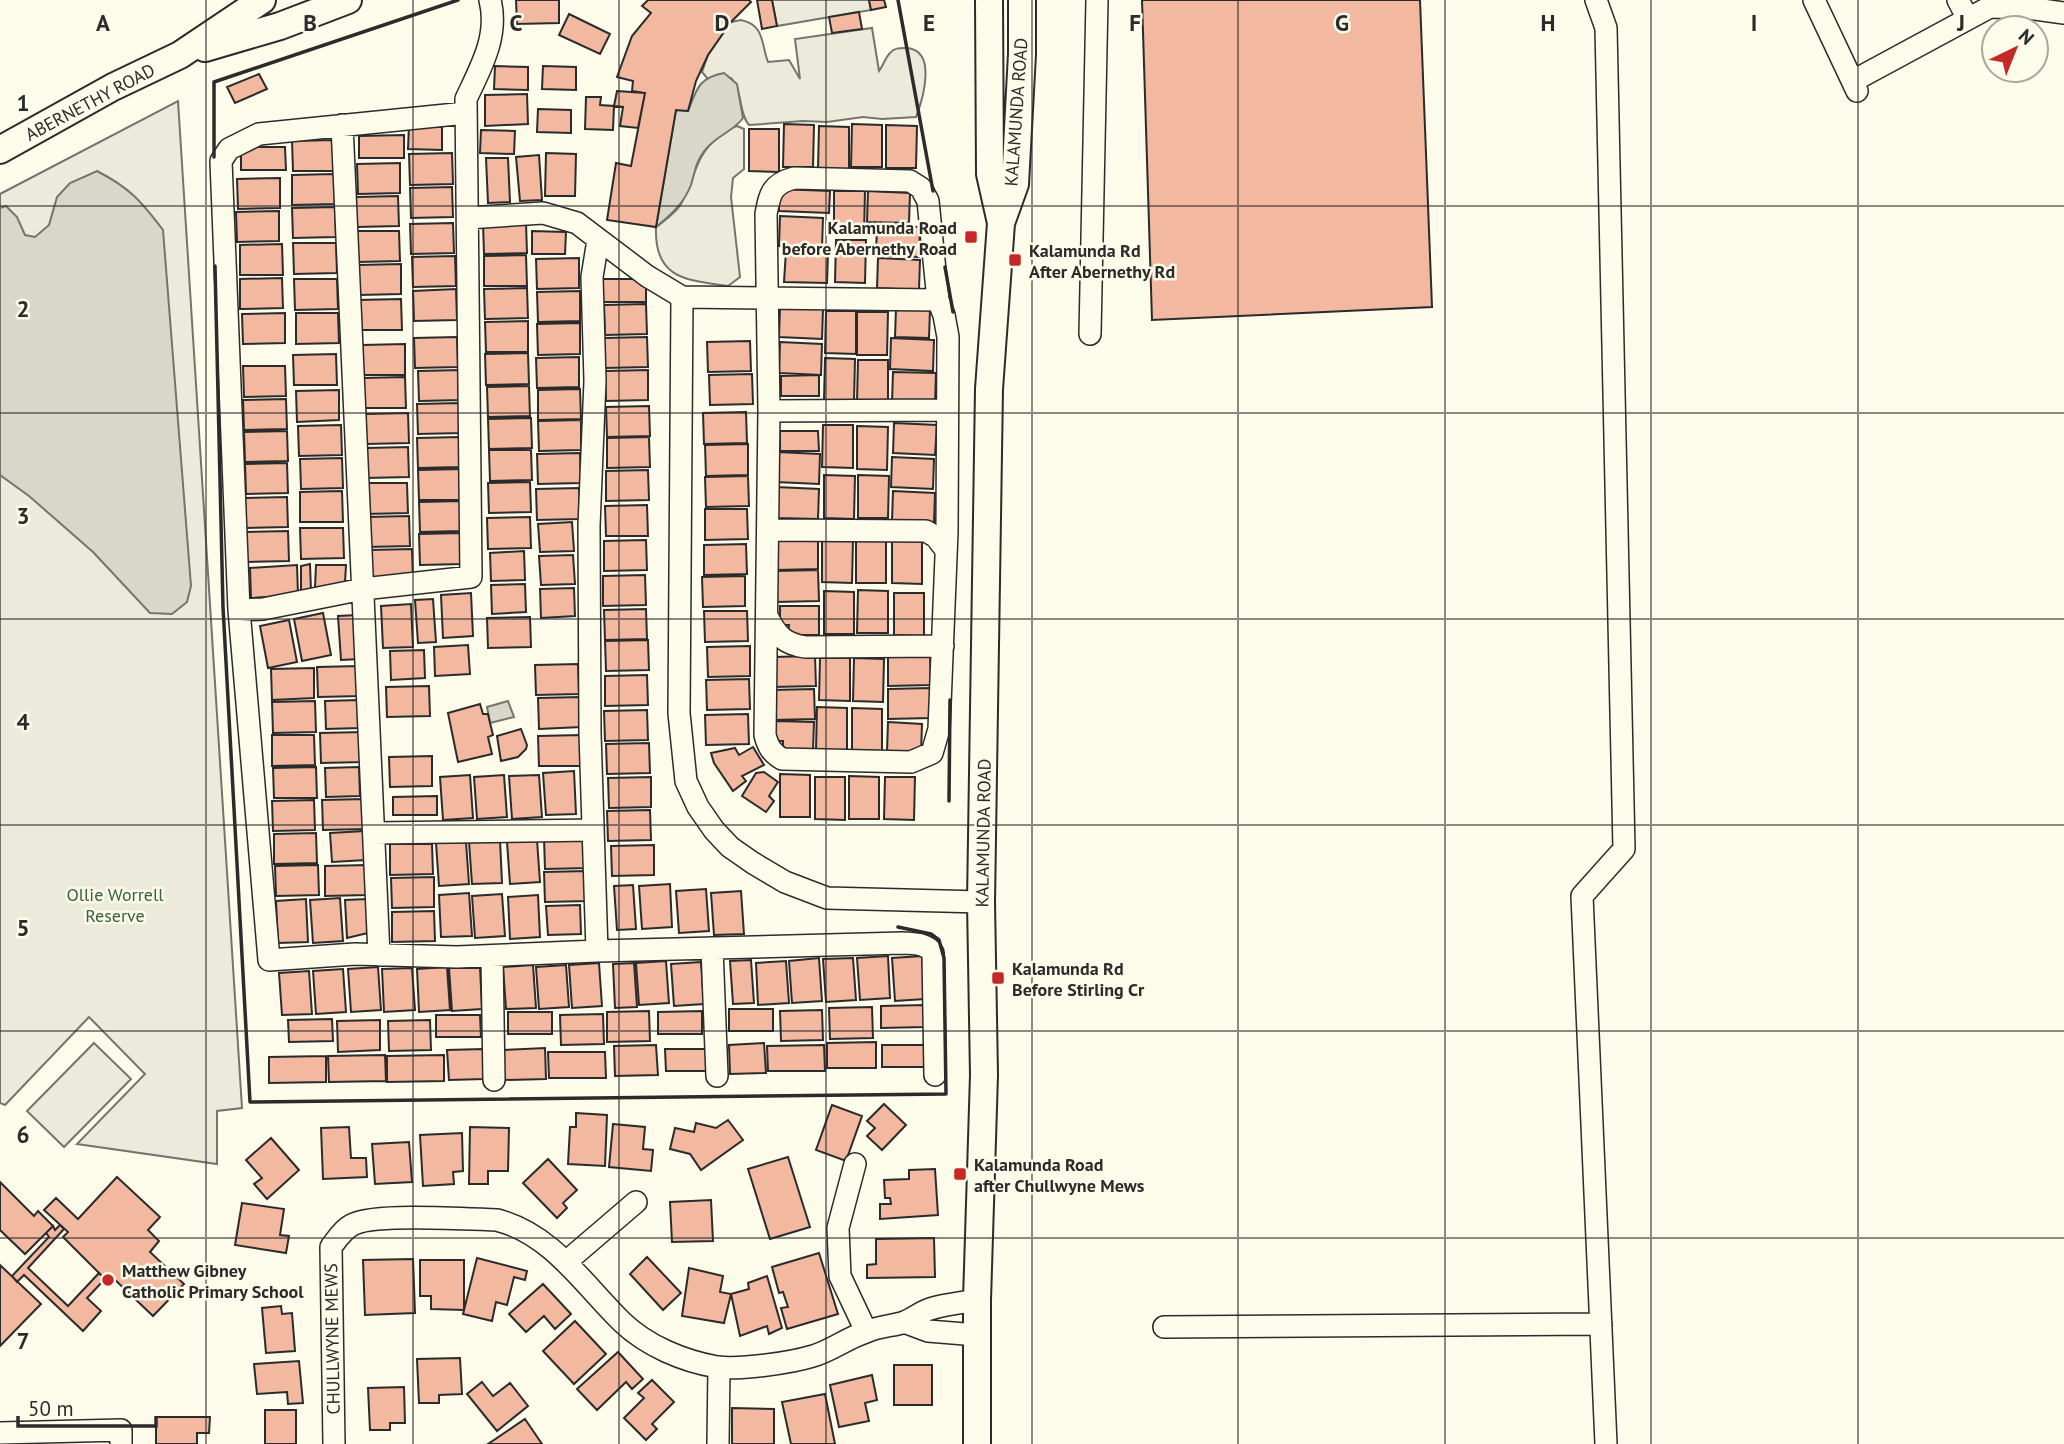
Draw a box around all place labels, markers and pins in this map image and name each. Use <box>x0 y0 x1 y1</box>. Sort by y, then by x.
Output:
place label: Kalamunda Road before Abernethy Road <box>782 216 957 260</box>
marker: Kalamunda Road before Abernethy Road <box>963 229 979 245</box>
place label: Kalamunda Rd After Abernethy Rd <box>1029 239 1175 283</box>
marker: Kalamunda Rd After Abernethy Rd <box>1007 252 1023 268</box>
place label: Kalamunda Rd Before Stirling Cr <box>1012 957 1145 1001</box>
marker: Kalamunda Rd Before Stirling Cr <box>990 970 1006 986</box>
place label: Kalamunda Road after Chullwyne Mews <box>974 1153 1145 1197</box>
marker: Kalamunda Road after Chullwyne Mews <box>952 1166 968 1182</box>
place label: Matthew Gibney Catholic Primary School <box>122 1259 304 1303</box>
marker: Matthew Gibney Catholic Primary School <box>100 1272 116 1288</box>

